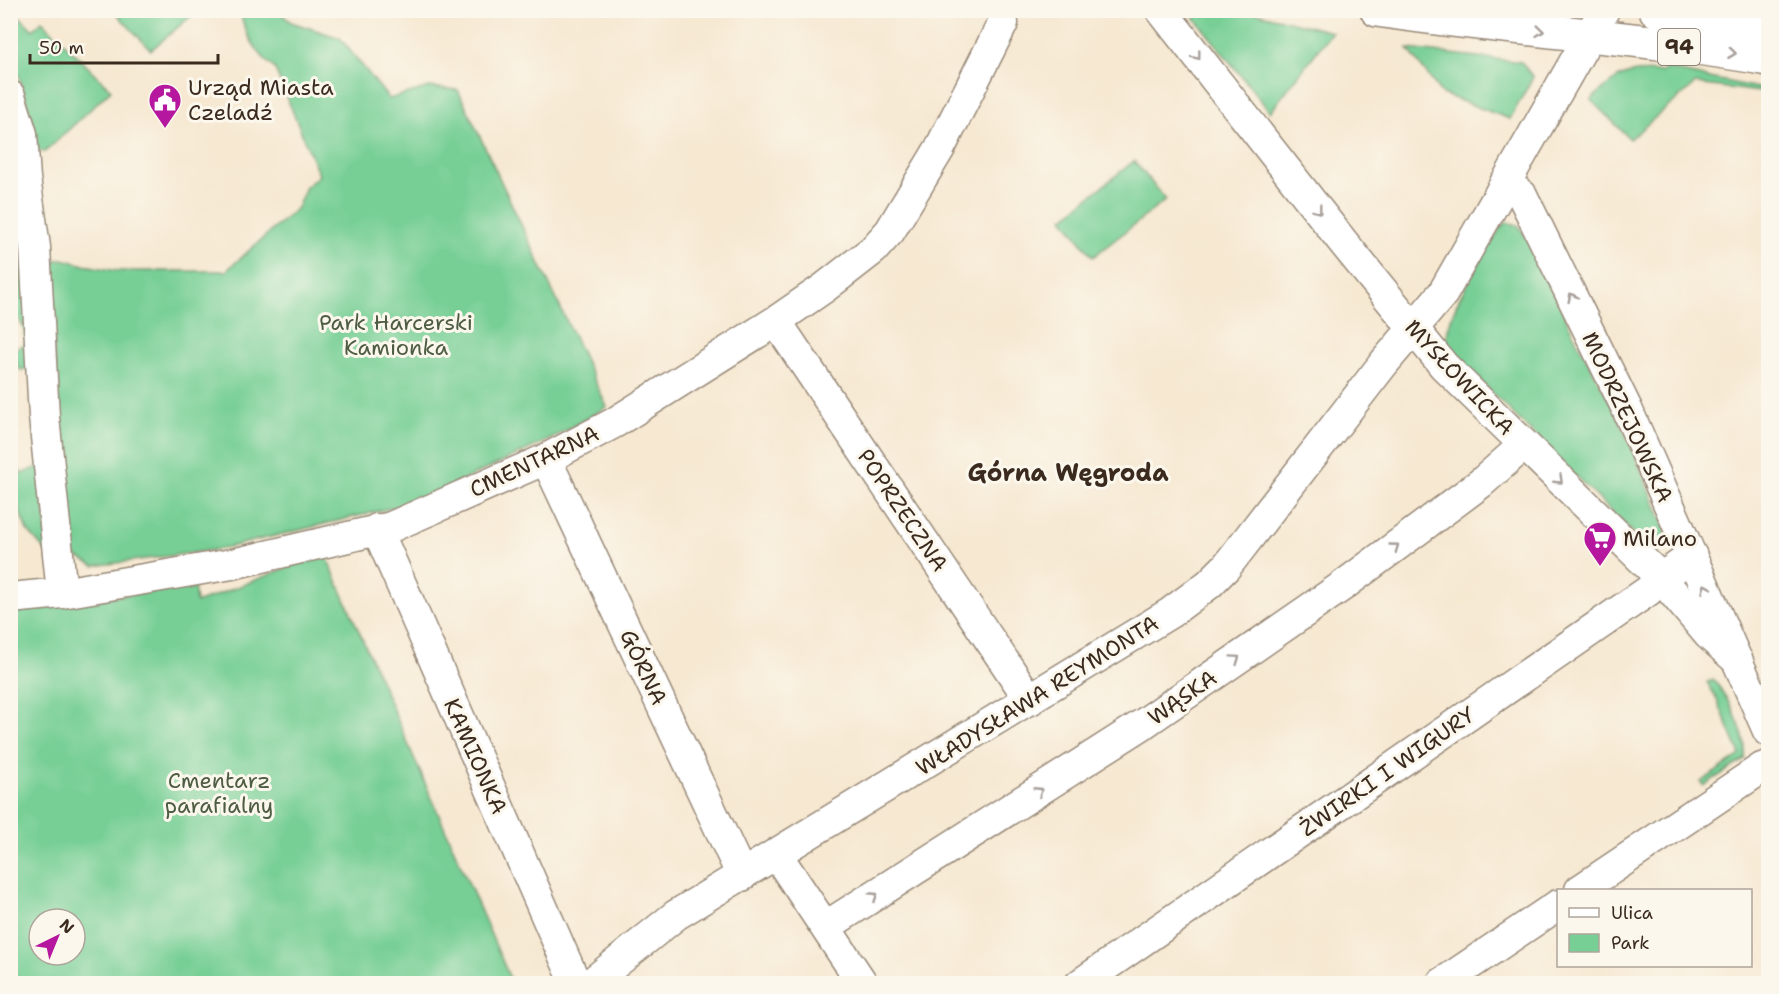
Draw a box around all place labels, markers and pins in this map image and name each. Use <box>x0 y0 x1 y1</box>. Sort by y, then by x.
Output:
place label: Urząd Miasta Czeladź <box>188 73 334 127</box>
public building icon: Urząd Miasta Czeladź <box>147 82 183 129</box>
supermarket icon: Milano <box>1582 520 1618 567</box>
place label: Milano <box>1623 524 1697 553</box>

